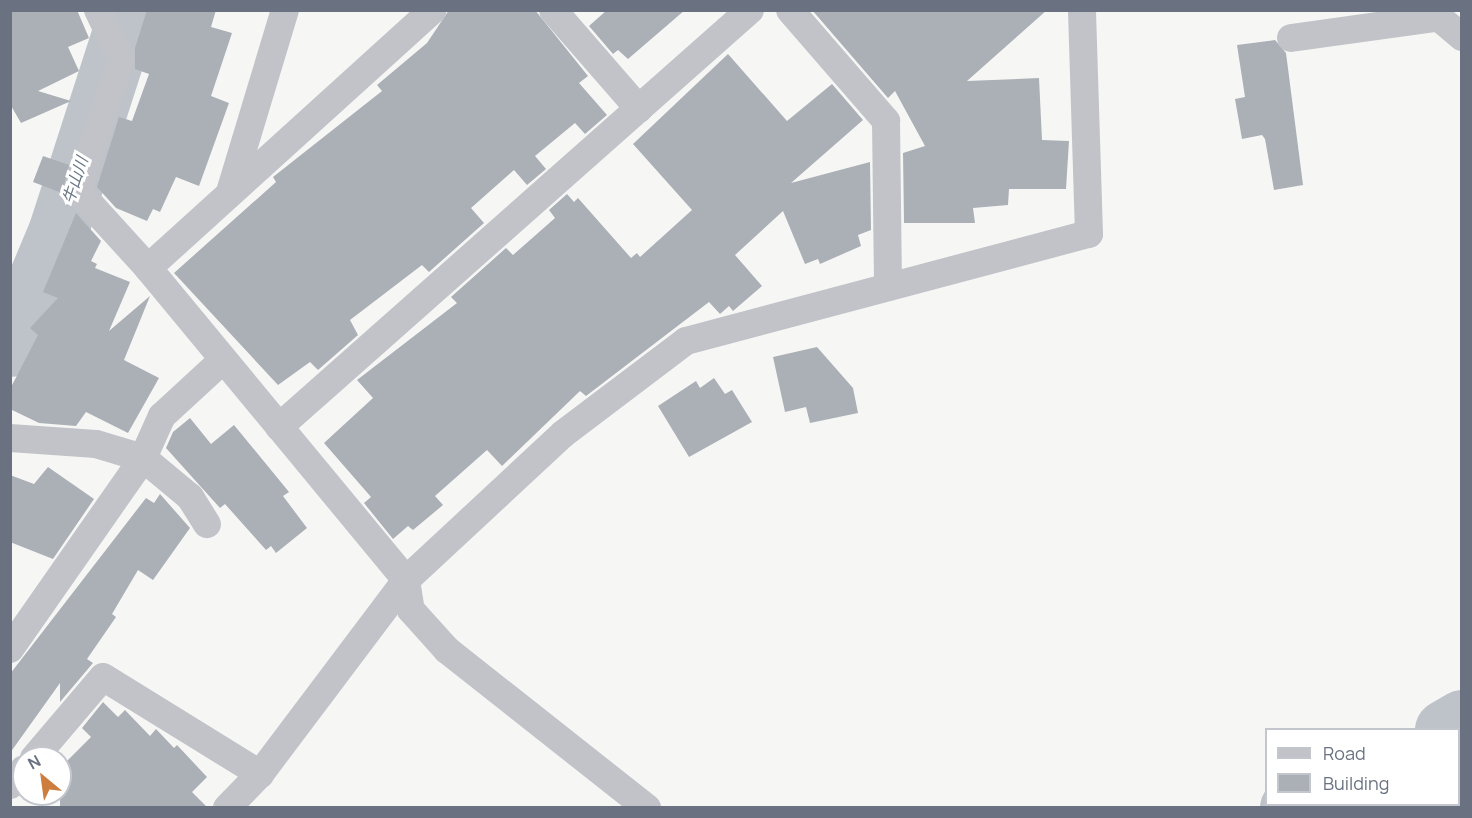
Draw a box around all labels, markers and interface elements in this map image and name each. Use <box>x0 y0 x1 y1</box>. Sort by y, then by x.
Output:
water label: 牛山川 <box>58 154 92 206</box>
legend <box>1265 728 1460 806</box>
text: Road <box>1323 741 1366 765</box>
north arrow <box>12 746 72 806</box>
text: N <box>24 750 45 774</box>
text: Building <box>1323 771 1389 795</box>

